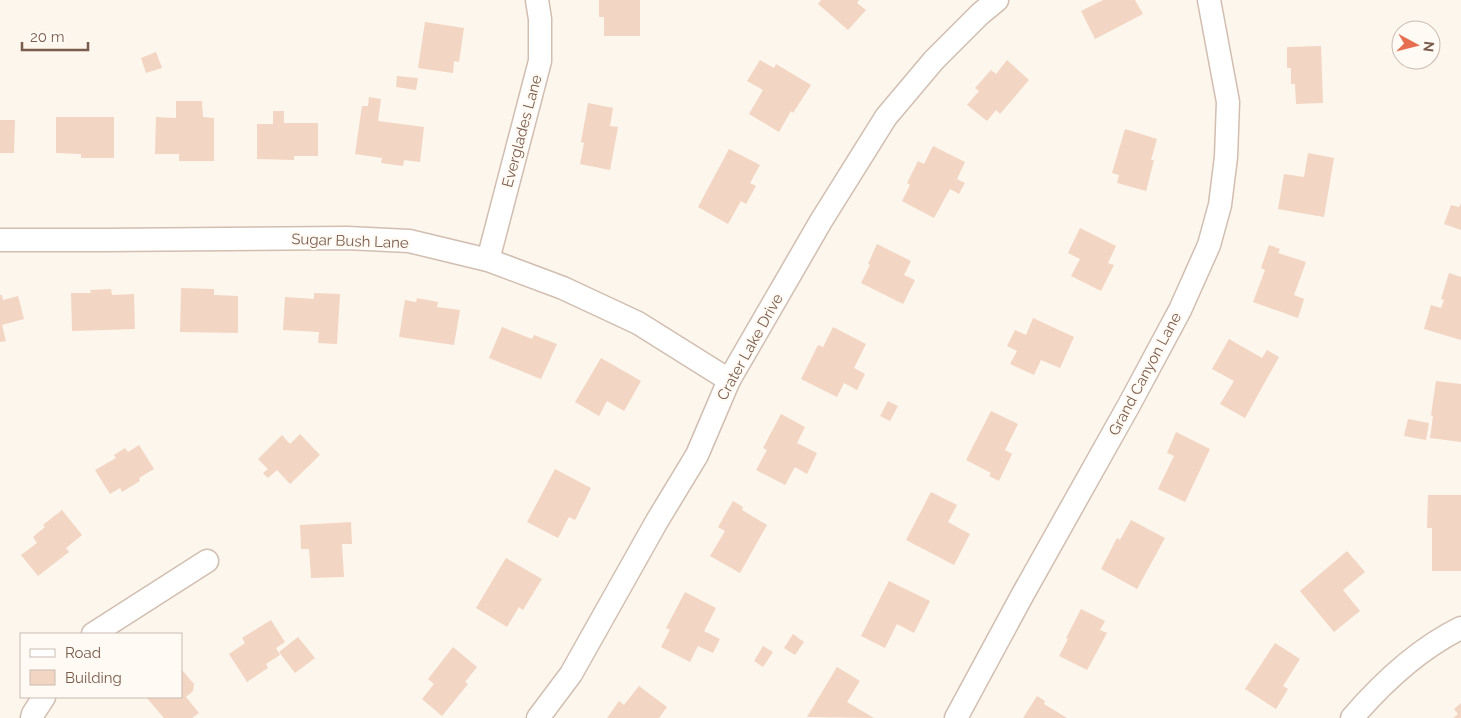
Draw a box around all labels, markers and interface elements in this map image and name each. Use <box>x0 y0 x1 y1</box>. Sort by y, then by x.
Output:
scale bar <box>22 20 89 52</box>
north arrow <box>1391 20 1441 70</box>
text: 20 m <box>30 28 65 46</box>
text: N <box>1420 40 1437 53</box>
street label: Everglades Lane <box>498 73 546 189</box>
street label: Sugar Bush Lane <box>291 230 409 252</box>
street label: Crater Lake Drive <box>713 290 787 403</box>
street label: Grand Canyon Lane <box>1105 309 1185 439</box>
legend <box>20 633 182 698</box>
text: Road <box>65 644 101 662</box>
text: Building <box>65 669 122 687</box>

